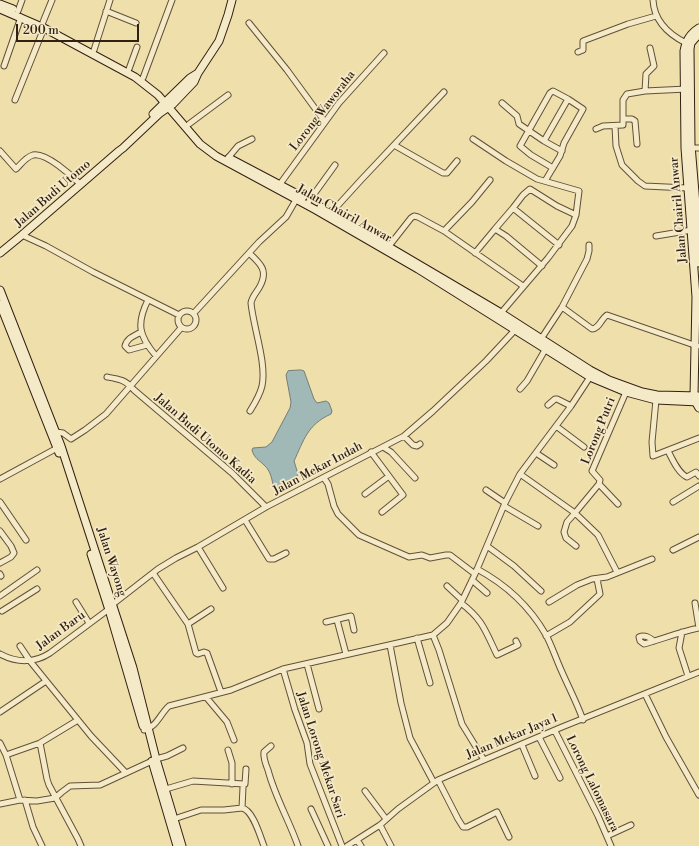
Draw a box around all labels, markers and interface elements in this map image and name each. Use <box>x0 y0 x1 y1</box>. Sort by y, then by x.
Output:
scale bar <box>18 16 141 42</box>
text: 200 m <box>23 23 59 38</box>
street label: Lorong Waworaha <box>287 68 359 154</box>
street label: Jalan Chairil Anwar <box>667 156 691 264</box>
street label: Jalan Budi Utomo <box>12 157 94 231</box>
street label: Jalan Chairil Anwar <box>294 182 394 246</box>
street label: Jalan Budi Utomo Kadia <box>151 391 259 487</box>
street label: Lorong Putri <box>579 395 619 467</box>
street label: Jalan Mekar Indah <box>271 439 365 499</box>
street label: Jalan Wayong <box>93 525 129 599</box>
street label: Jalan Baru <box>34 608 88 654</box>
street label: Jalan Lorong Mekar Sari <box>293 690 347 820</box>
street label: Jalan Mekar Jaya 1 <box>464 711 560 763</box>
street label: Lorong Lalomasara <box>562 733 622 835</box>

